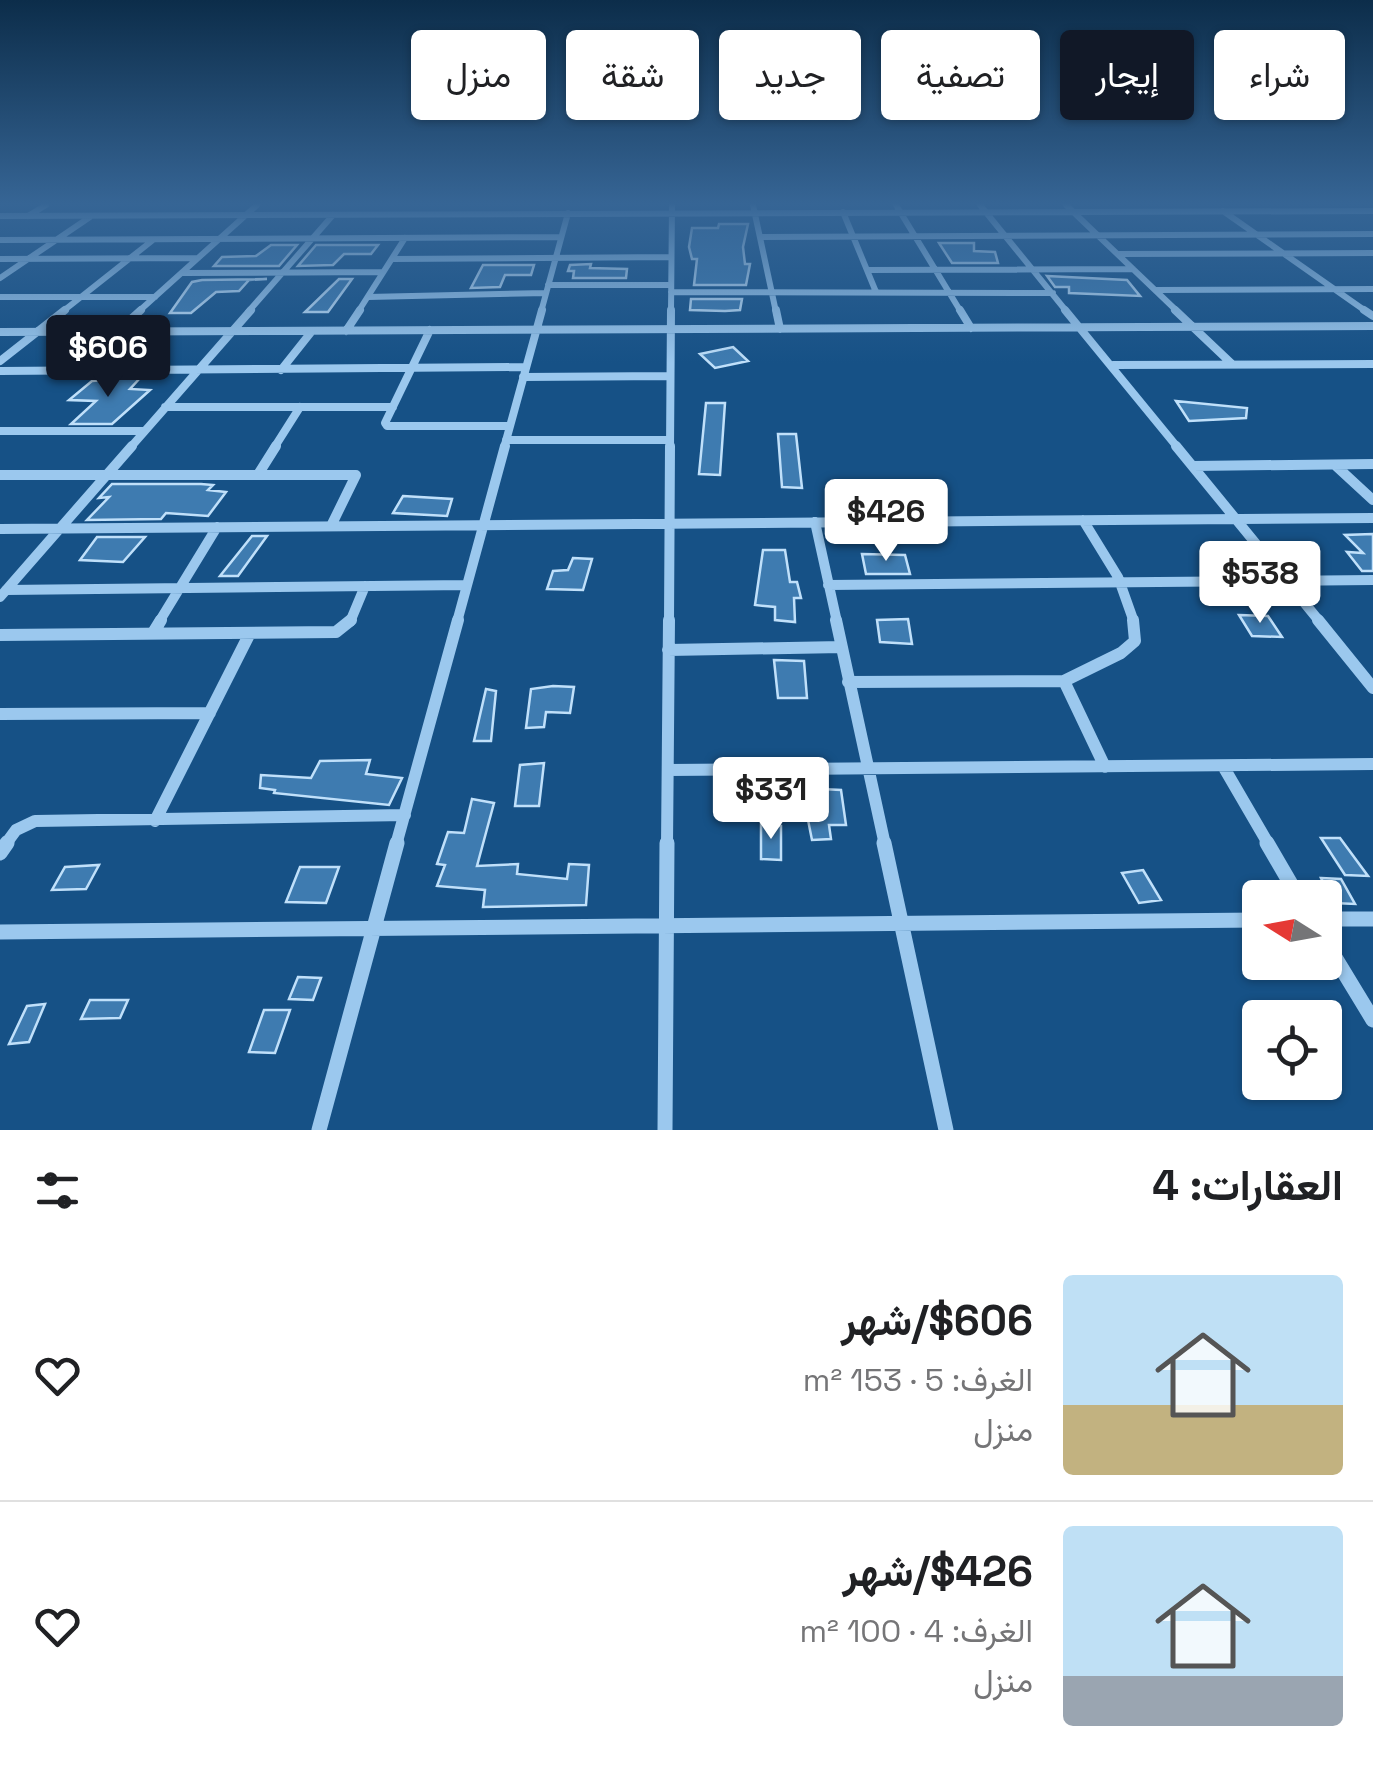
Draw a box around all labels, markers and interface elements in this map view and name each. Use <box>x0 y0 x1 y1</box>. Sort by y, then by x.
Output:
chip: منزل <box>411 30 546 120</box>
chip: شقة <box>566 30 699 120</box>
chip: جديد <box>719 30 861 120</box>
chip: تصفية <box>881 30 1040 120</box>
chip: إيجار <box>1060 30 1194 120</box>
chip: شراء <box>1214 30 1345 120</box>
pin: $606 <box>49 315 167 400</box>
text: $606 <box>68 327 148 367</box>
pin: $426 <box>827 479 945 564</box>
text: $426 <box>847 491 925 531</box>
pin: $538 <box>1201 541 1319 626</box>
text: $538 <box>1221 553 1299 593</box>
pin: $331 <box>712 757 830 842</box>
text: $331 <box>735 769 807 809</box>
north arrow <box>1242 880 1342 980</box>
map controls <box>1242 880 1342 1100</box>
button: locate <box>1242 1000 1342 1100</box>
text: العقارات: 4 <box>1152 1159 1343 1212</box>
icon: filters <box>30 1163 85 1218</box>
text: $606/شهر <box>841 1294 1033 1347</box>
icon: home <box>1143 1315 1263 1435</box>
icon: heart <box>30 1348 85 1403</box>
text: الغرف: 5 · 153 m² <box>803 1360 1033 1400</box>
text: منزل <box>973 1410 1033 1450</box>
text: $426/شهر <box>843 1545 1033 1598</box>
icon: home <box>1143 1566 1263 1686</box>
icon: heart <box>30 1599 85 1654</box>
text: الغرف: 4 · 100 m² <box>799 1611 1033 1651</box>
text: منزل <box>973 1661 1033 1701</box>

